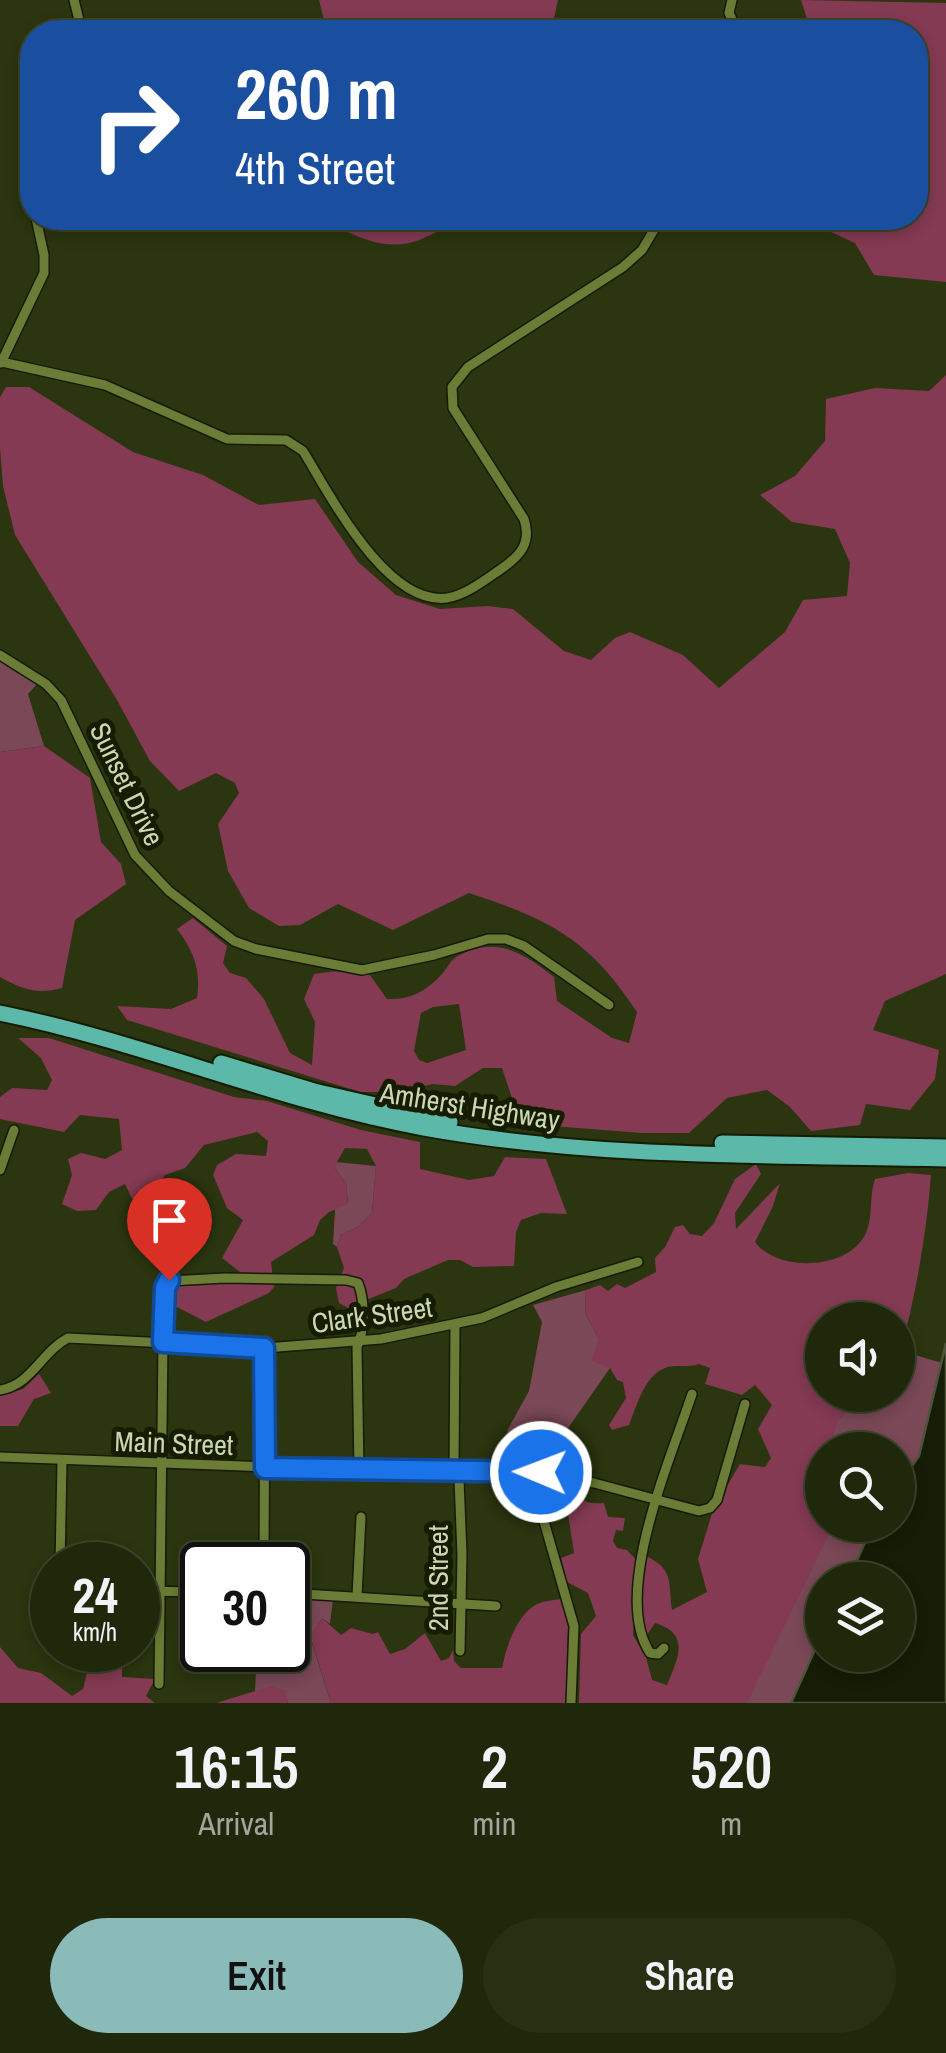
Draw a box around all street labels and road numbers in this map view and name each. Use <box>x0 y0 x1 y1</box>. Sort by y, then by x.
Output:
street label: Sunset Drive <box>81 716 173 852</box>
street label: Amherst Highway <box>377 1073 563 1139</box>
street label: Clark Street <box>309 1288 435 1342</box>
street label: Main Street <box>114 1422 234 1464</box>
street label: 2nd Street <box>419 1525 457 1631</box>

